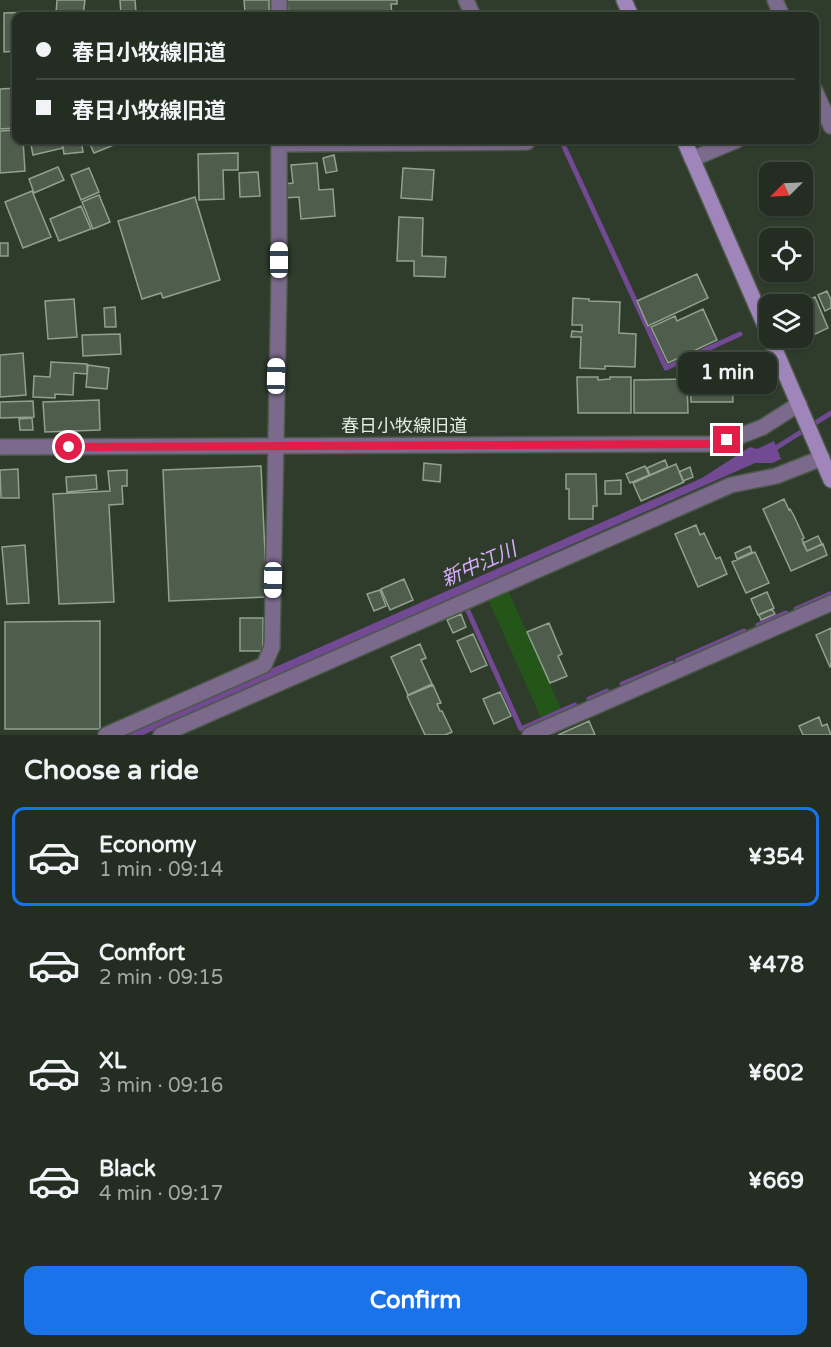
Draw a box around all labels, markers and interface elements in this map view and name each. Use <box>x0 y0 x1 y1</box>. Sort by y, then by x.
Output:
text: 春日小牧線旧道 <box>72 40 226 66</box>
text: 春日小牧線旧道 <box>72 98 226 124</box>
north arrow <box>759 162 813 216</box>
map controls <box>759 162 813 348</box>
button: locate <box>759 228 813 282</box>
car <box>270 242 288 278</box>
button: layers <box>759 294 813 348</box>
callout: 1 min <box>678 353 777 395</box>
car <box>267 358 285 394</box>
text: 1 min <box>701 361 754 385</box>
street label: 春日小牧線旧道 <box>341 415 467 437</box>
route end <box>713 426 740 453</box>
route start <box>55 433 82 460</box>
water label: 新中江川 <box>438 537 522 592</box>
car <box>264 562 282 598</box>
text: Choose a ride <box>24 754 199 787</box>
icon: car <box>27 830 81 884</box>
text: Economy <box>99 832 196 858</box>
text: ¥354 <box>748 844 804 870</box>
text: 1 min · 09:14 <box>99 858 223 882</box>
icon: car <box>27 938 81 992</box>
text: Comfort <box>99 940 185 966</box>
text: ¥478 <box>748 952 804 978</box>
text: 2 min · 09:15 <box>99 966 223 990</box>
icon: car <box>27 1046 81 1100</box>
text: XL <box>99 1048 126 1074</box>
text: ¥602 <box>748 1060 804 1086</box>
text: 3 min · 09:16 <box>99 1074 223 1098</box>
icon: car <box>27 1154 81 1208</box>
text: Black <box>99 1156 156 1182</box>
text: ¥669 <box>748 1168 804 1194</box>
text: 4 min · 09:17 <box>99 1182 223 1206</box>
button: Confirm <box>24 1266 807 1335</box>

